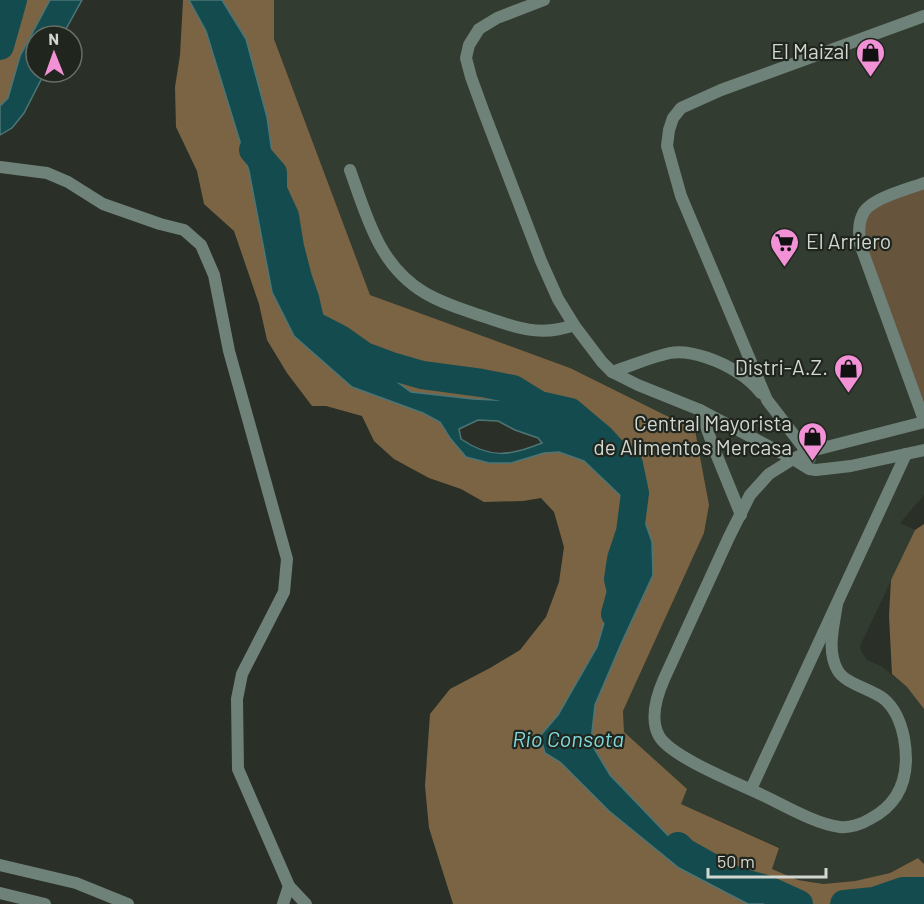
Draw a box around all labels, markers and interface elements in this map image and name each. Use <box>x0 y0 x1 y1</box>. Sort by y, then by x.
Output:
north arrow <box>24 24 84 84</box>
text: N <box>48 29 59 48</box>
shop icon: El Maizal <box>854 36 886 78</box>
place label: El Maizal <box>771 38 849 63</box>
supermarket icon: El Arriero <box>769 226 801 268</box>
place label: El Arriero <box>806 228 891 253</box>
shop icon: Distri-A.Z. <box>833 352 865 394</box>
place label: Distri-A.Z. <box>735 354 828 379</box>
place label: Central Mayorista de Alimentos Mercasa <box>593 410 792 459</box>
shop icon: Central Mayorista de Alimentos Mercasa <box>797 420 829 462</box>
water label: Rio Consota <box>512 725 624 751</box>
scale bar <box>708 841 826 879</box>
text: 50 m <box>717 850 755 872</box>

